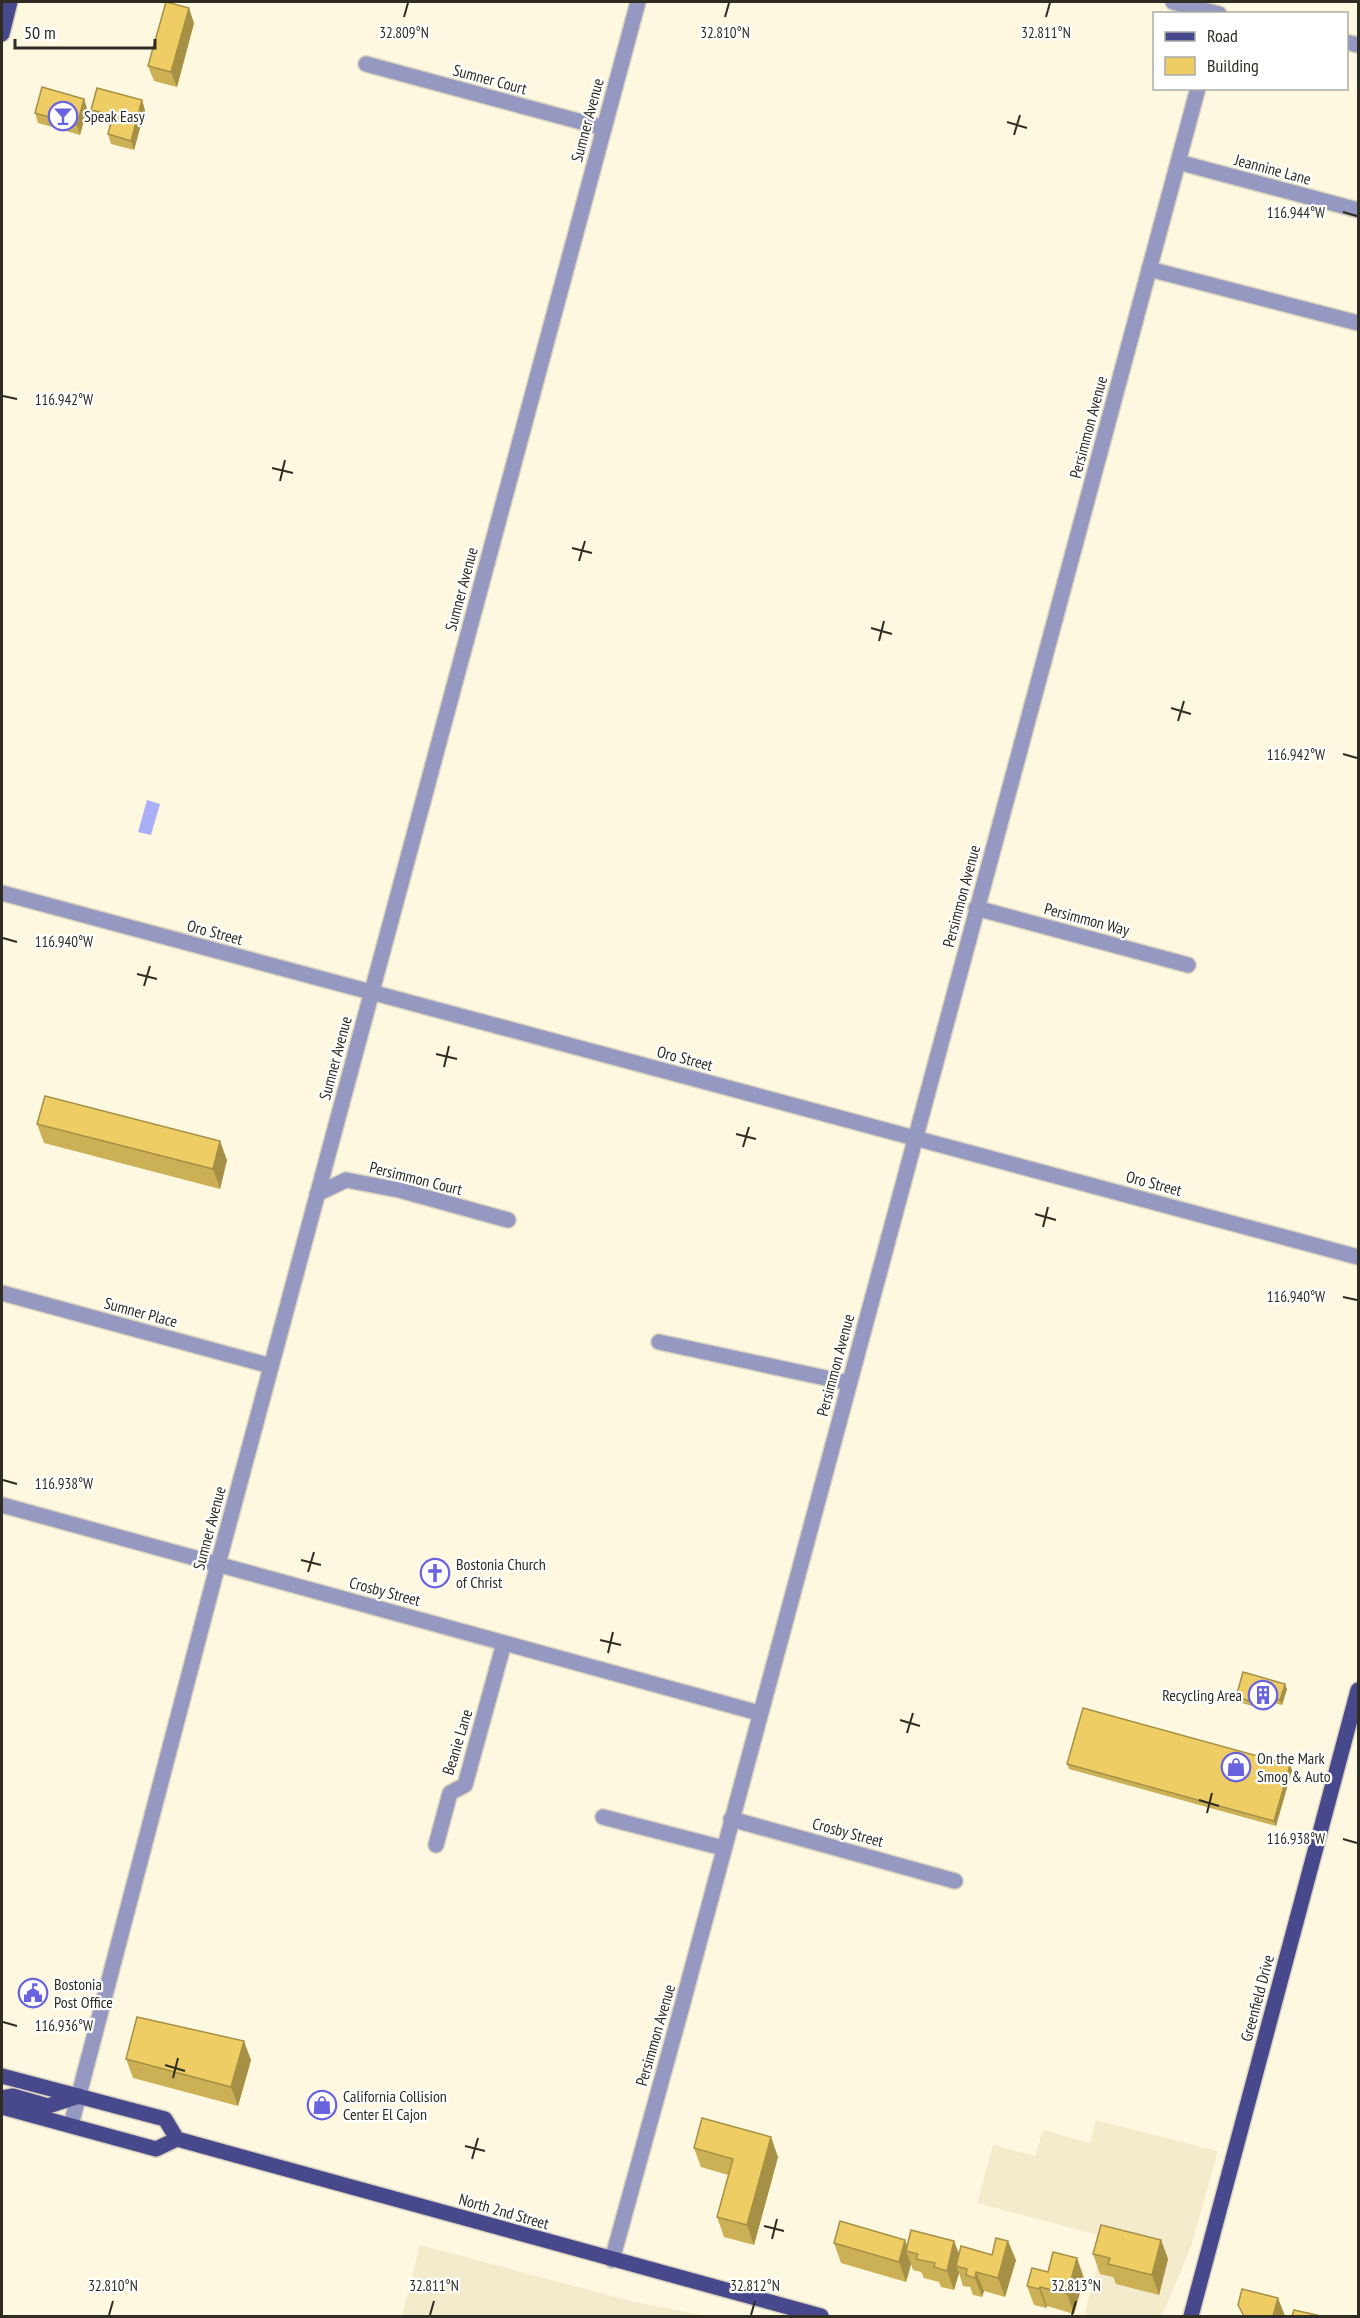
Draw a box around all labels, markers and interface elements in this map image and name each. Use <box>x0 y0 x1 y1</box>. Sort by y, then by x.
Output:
scale bar <box>15 12 154 50</box>
legend <box>1153 12 1348 90</box>
text: 50 m <box>24 21 56 44</box>
text: 32.809°N <box>379 23 429 42</box>
text: 32.810°N <box>700 23 750 42</box>
text: 32.811°N <box>1021 23 1071 42</box>
text: Road <box>1207 24 1238 47</box>
text: Building <box>1207 54 1259 77</box>
street label: Sumner Court <box>451 60 530 99</box>
street label: Sumner Avenue <box>566 76 608 164</box>
bar icon: Speak Easy <box>47 100 79 132</box>
place label: Speak Easy <box>84 106 145 126</box>
street label: Jeannine Lane <box>1232 149 1313 189</box>
text: 116.944°W <box>1267 203 1325 222</box>
street label: Persimmon Avenue <box>1065 374 1111 480</box>
text: 116.942°W <box>35 390 93 409</box>
street label: Sumner Avenue <box>440 545 482 633</box>
text: 116.942°W <box>1267 745 1325 764</box>
street label: Persimmon Avenue <box>938 843 984 949</box>
street label: Persimmon Way <box>1042 898 1132 940</box>
street label: Oro Street <box>185 915 245 949</box>
text: 116.940°W <box>35 932 93 951</box>
street label: Sumner Avenue <box>314 1014 356 1102</box>
street label: Oro Street <box>655 1041 715 1075</box>
street label: Persimmon Court <box>368 1157 465 1199</box>
street label: Oro Street <box>1124 1166 1184 1200</box>
text: 116.940°W <box>1267 1287 1325 1306</box>
street label: Sumner Place <box>102 1293 180 1331</box>
street label: Persimmon Avenue <box>812 1312 858 1418</box>
text: 116.938°W <box>35 1474 93 1493</box>
street label: Sumner Avenue <box>188 1484 230 1572</box>
place label: Bostonia Church of Christ <box>456 1554 546 1592</box>
church icon: Bostonia Church of Christ <box>419 1557 451 1589</box>
street label: Crosby Street <box>347 1572 423 1610</box>
building icon: Recycling Area <box>1247 1679 1279 1711</box>
place label: Recycling Area <box>1162 1685 1242 1705</box>
street label: Beanie Lane <box>438 1707 476 1777</box>
place label: On the Mark Smog & Auto <box>1257 1748 1331 1786</box>
shop icon: On the Mark Smog & Auto <box>1220 1751 1252 1783</box>
street label: Crosby Street <box>810 1813 886 1851</box>
text: 116.938°W <box>1267 1829 1325 1848</box>
street label: Greenfield Drive <box>1236 1952 1278 2044</box>
place label: Bostonia Post Office <box>54 1974 113 2012</box>
public building icon: Bostonia Post Office <box>17 1977 49 2009</box>
street label: Persimmon Avenue <box>631 1982 679 2088</box>
text: 116.936°W <box>35 2016 93 2035</box>
place label: California Collision Center El Cajon <box>343 2086 447 2124</box>
shop icon: California Collision Center El Cajon <box>306 2089 338 2121</box>
street label: North 2nd Street <box>457 2189 552 2234</box>
text: 32.810°N <box>88 2276 138 2295</box>
text: 32.811°N <box>409 2276 459 2295</box>
text: 32.812°N <box>730 2276 780 2295</box>
text: 32.813°N <box>1051 2276 1101 2295</box>

